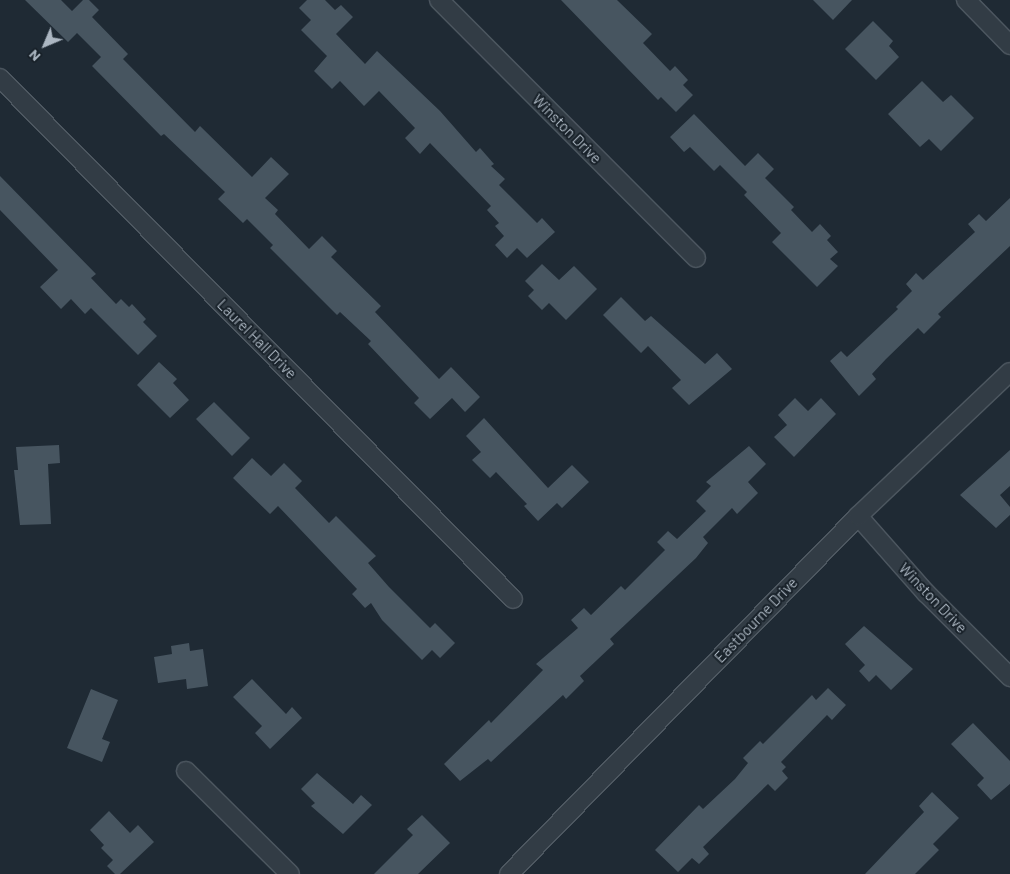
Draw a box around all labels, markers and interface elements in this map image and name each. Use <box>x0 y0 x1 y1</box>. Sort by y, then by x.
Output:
north arrow <box>20 20 70 70</box>
text: N <box>25 47 43 65</box>
street label: Winston Drive <box>529 91 605 167</box>
street label: Laurel Hall Drive <box>214 296 300 382</box>
street label: Winston Drive <box>895 559 971 637</box>
street label: Eastbourne Drive <box>711 574 801 666</box>

